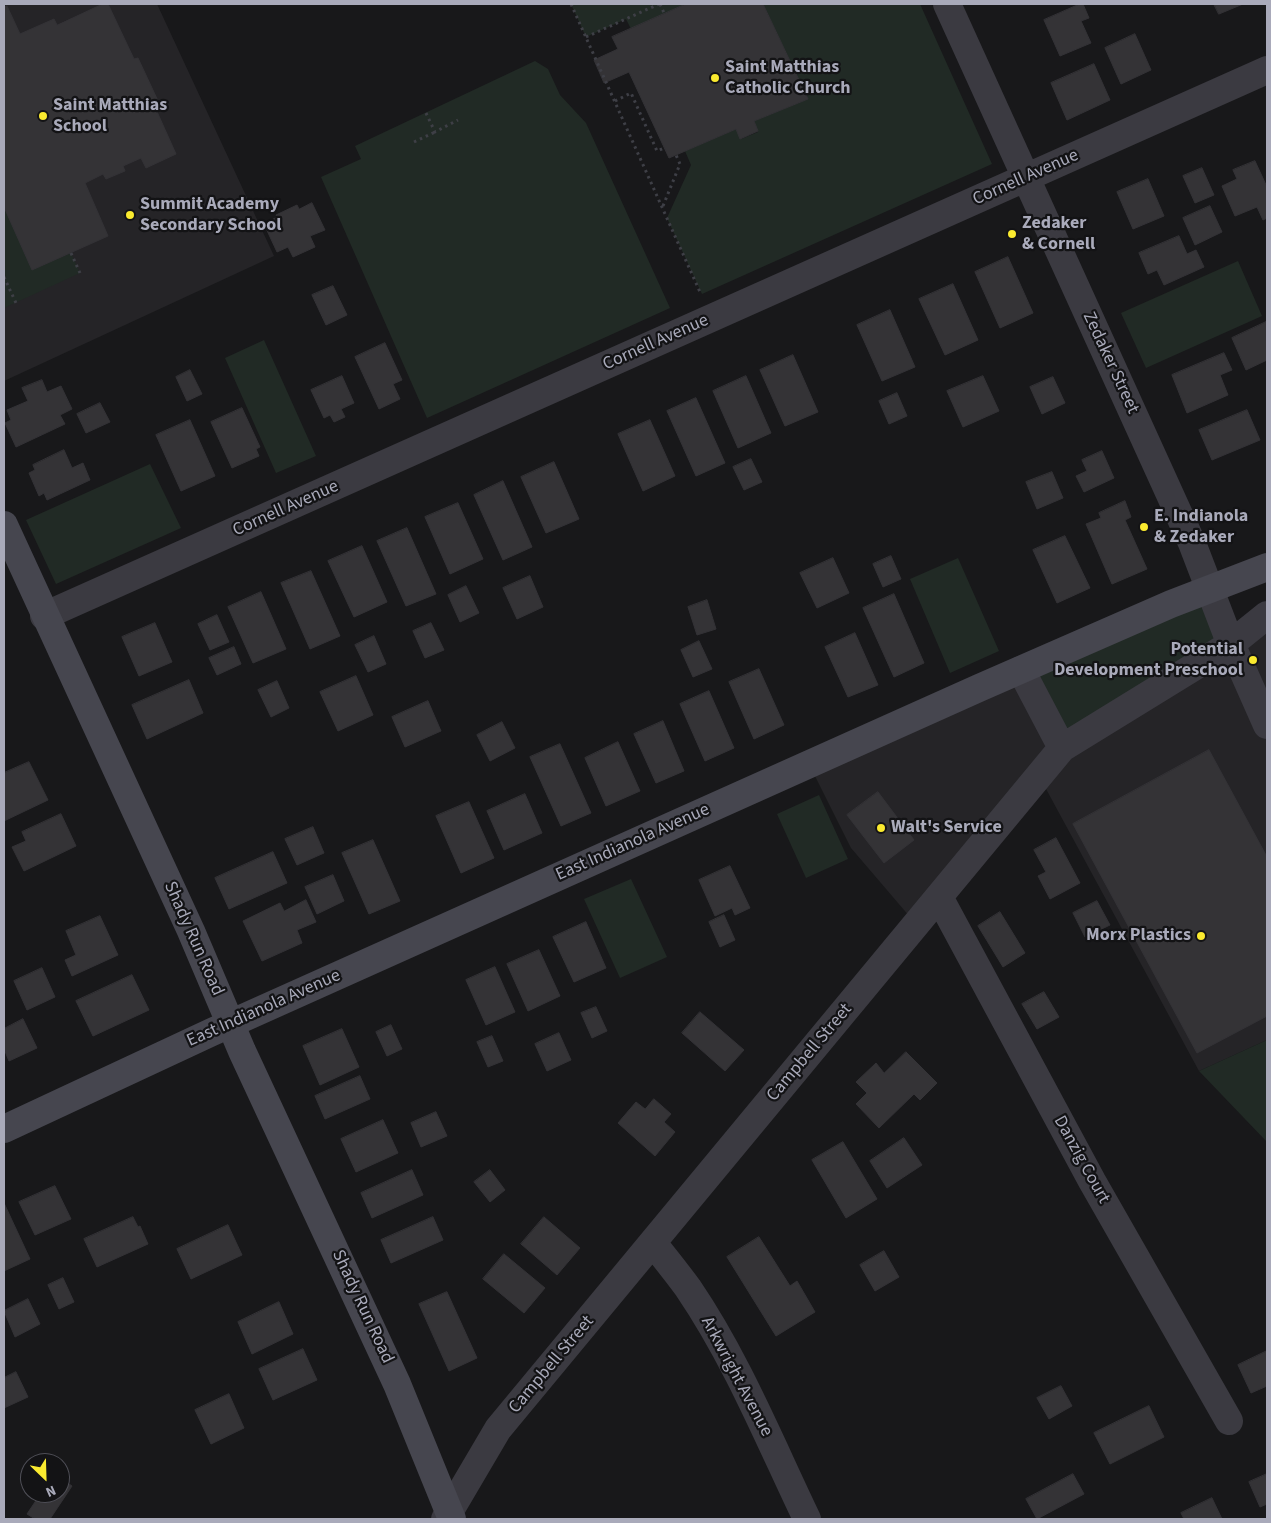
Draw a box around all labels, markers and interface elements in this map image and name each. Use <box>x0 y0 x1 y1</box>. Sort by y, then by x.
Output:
place label: Saint Matthias Catholic Church <box>725 57 851 100</box>
marker: Saint Matthias Catholic Church <box>709 72 721 84</box>
place label: Saint Matthias School <box>53 95 167 138</box>
marker: Saint Matthias School <box>37 110 49 122</box>
street label: Cornell Avenue <box>970 145 1082 211</box>
place label: Summit Academy Secondary School <box>140 194 281 236</box>
marker: Summit Academy Secondary School <box>124 209 136 221</box>
place label: Zedaker & Cornell <box>1022 213 1095 255</box>
marker: Zedaker & Cornell <box>1006 228 1018 240</box>
street label: Zedaker Street <box>1077 309 1143 417</box>
street label: Cornell Avenue <box>600 310 712 376</box>
street label: Cornell Avenue <box>230 476 342 542</box>
place label: E. Indianola & Zedaker <box>1154 506 1248 548</box>
marker: E. Indianola & Zedaker <box>1138 521 1150 533</box>
place label: Potential Development Preschool <box>1054 639 1243 682</box>
marker: Potential Development Preschool <box>1247 654 1259 666</box>
street label: East Indianola Avenue <box>553 799 713 887</box>
place label: Walt's Service <box>891 817 1002 839</box>
marker: Walt's Service <box>875 822 887 834</box>
street label: Shady Run Road <box>158 879 228 999</box>
place label: Morx Plastics <box>1086 925 1191 947</box>
marker: Morx Plastics <box>1195 930 1207 942</box>
street label: East Indianola Avenue <box>184 965 344 1053</box>
street label: Campbell Street <box>763 1000 857 1106</box>
street label: Danzig Court <box>1048 1112 1114 1208</box>
street label: Shady Run Road <box>326 1247 398 1367</box>
street label: Campbell Street <box>505 1312 599 1418</box>
street label: Arkwright Avenue <box>695 1313 777 1441</box>
north arrow <box>20 1453 70 1503</box>
text: N <box>42 1480 59 1502</box>

